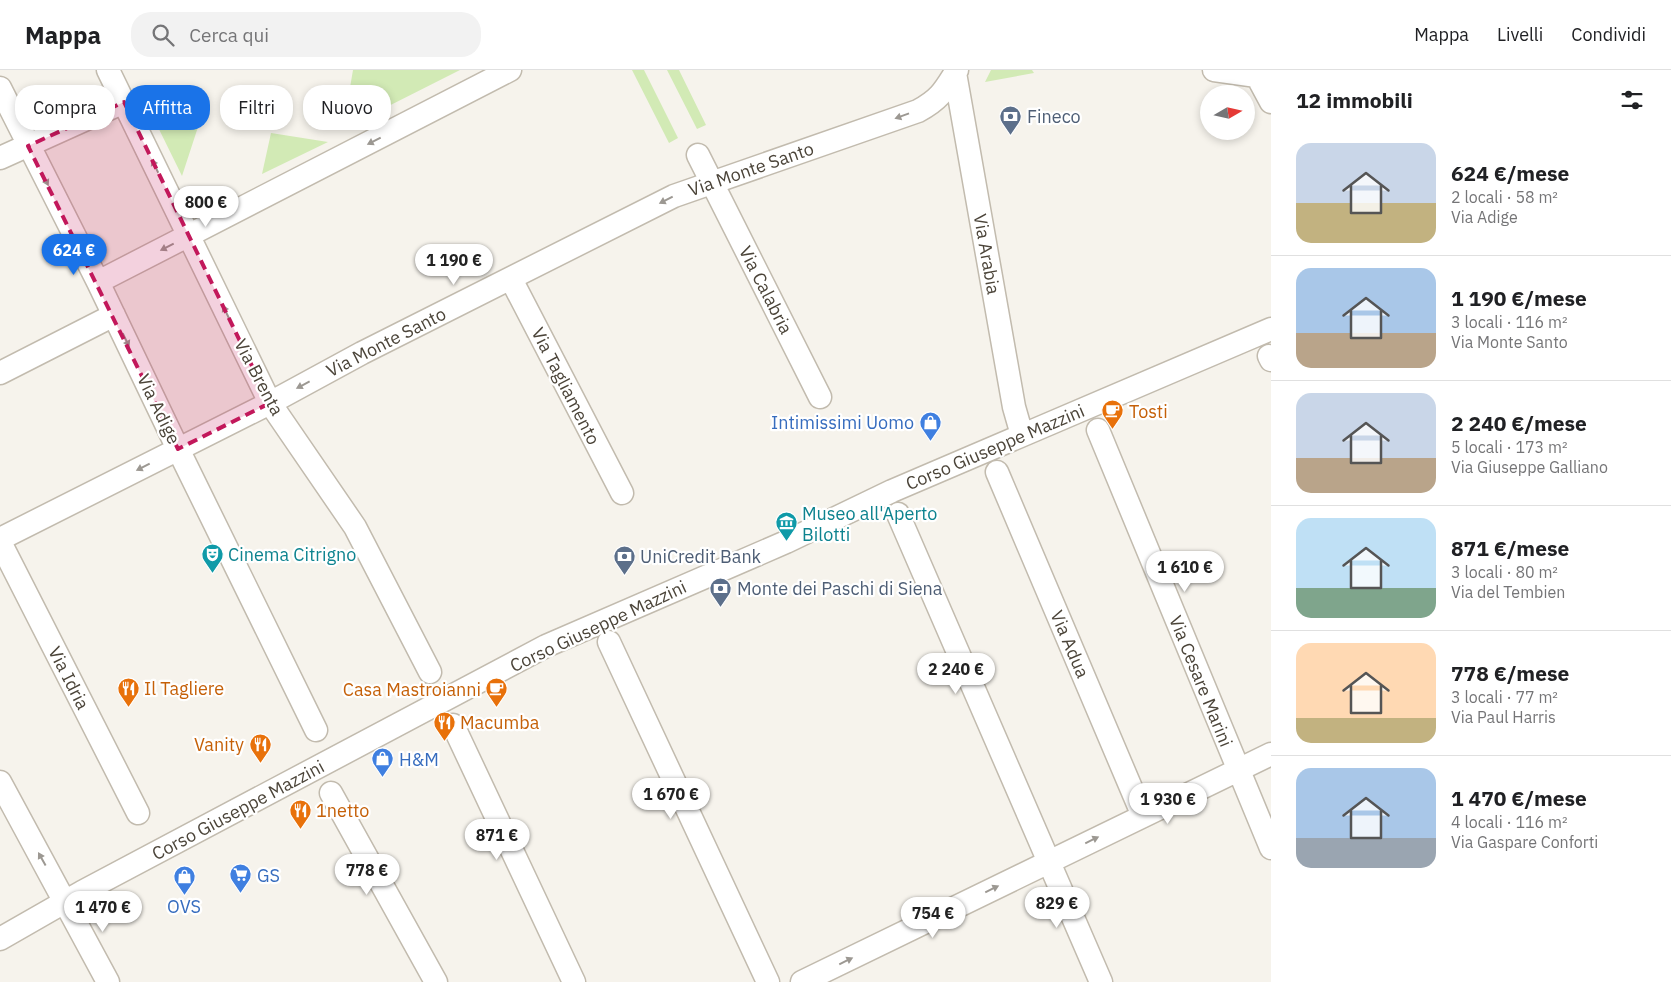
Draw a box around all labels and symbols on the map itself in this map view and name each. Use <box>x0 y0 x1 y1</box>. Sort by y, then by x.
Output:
north arrow <box>1200 85 1255 140</box>
bank icon: Fineco <box>999 104 1023 135</box>
place label: Fineco <box>1027 105 1081 128</box>
one-way arrow <box>894 113 909 120</box>
one-way arrow <box>366 137 381 145</box>
street label: Via Monte Santo <box>685 137 817 201</box>
one-way arrow <box>151 158 159 173</box>
one-way arrow <box>41 172 49 186</box>
pin: 800 € <box>171 186 241 228</box>
one-way arrow <box>659 196 673 204</box>
street label: Via Arabia <box>969 212 1005 297</box>
pin: 624 € <box>39 234 109 276</box>
street label: Via Calabria <box>734 242 798 338</box>
one-way arrow <box>160 243 174 251</box>
pin: 1 190 € <box>408 244 500 286</box>
street label: Via Monte Santo <box>322 302 450 382</box>
one-way arrow <box>222 305 230 319</box>
street label: Via Tagliamento <box>527 323 605 449</box>
one-way arrow <box>122 333 130 347</box>
street label: Via Brenta <box>229 335 289 420</box>
street label: Via Adige <box>132 370 186 448</box>
one-way arrow <box>296 381 310 389</box>
street label: Corso Giuseppe Mazzini <box>902 399 1088 495</box>
cafe icon: Tosti <box>1101 399 1125 430</box>
place label: Tosti <box>1129 400 1168 423</box>
shop icon: Intimissimi Uomo <box>918 410 942 441</box>
place label: Intimissimi Uomo <box>771 411 914 434</box>
one-way arrow <box>135 463 150 471</box>
place label: Museo all'Aperto Bilotti <box>802 502 937 546</box>
museum icon: Museo all'Aperto Bilotti <box>774 511 798 542</box>
theatre icon: Cinema Citrigno <box>200 542 224 573</box>
place label: Cinema Citrigno <box>228 543 356 566</box>
bank icon: UniCredit Bank <box>612 544 636 575</box>
place label: UniCredit Bank <box>640 545 762 568</box>
pin: 1 610 € <box>1139 550 1231 593</box>
street label: Corso Giuseppe Mazzini <box>506 575 690 677</box>
bank icon: Monte dei Paschi di Siena <box>709 576 733 607</box>
place label: Monte dei Paschi di Siena <box>737 577 943 600</box>
street label: Via Adua <box>1046 607 1095 682</box>
street label: Via Cesare Marini <box>1164 612 1238 750</box>
street label: Via Idria <box>43 643 95 714</box>
pin: 2 240 € <box>910 652 1002 695</box>
restaurant icon: Il Tagliere <box>116 676 140 707</box>
place label: Il Tagliere <box>144 677 224 700</box>
cafe icon: Casa Mastroianni <box>485 677 509 708</box>
place label: Casa Mastroianni <box>343 678 481 701</box>
restaurant icon: Macumba <box>432 710 456 741</box>
place label: Macumba <box>460 711 540 734</box>
restaurant icon: Vanity <box>248 732 272 763</box>
place label: Vanity <box>194 733 244 756</box>
shop icon: H&M <box>371 747 395 778</box>
place label: H&M <box>399 748 439 771</box>
street label: Corso Giuseppe Mazzini <box>148 755 328 865</box>
pin: 1 670 € <box>625 778 717 820</box>
pin: 1 930 € <box>1122 782 1214 825</box>
restaurant icon: 1netto <box>288 798 312 829</box>
place label: 1netto <box>316 799 369 822</box>
pin: 871 € <box>462 818 532 861</box>
one-way arrow <box>1085 836 1099 844</box>
one-way arrow <box>38 851 46 866</box>
pin: 778 € <box>332 854 402 896</box>
supermarket icon: GS <box>229 863 253 894</box>
shop icon: OVS <box>172 864 196 895</box>
place label: GS <box>257 864 280 887</box>
one-way arrow <box>985 885 999 893</box>
pin: 829 € <box>1022 886 1092 929</box>
pin: 1 470 € <box>57 890 149 933</box>
place label: OVS <box>167 895 201 918</box>
pin: 754 € <box>898 896 968 939</box>
one-way arrow <box>839 956 853 964</box>

